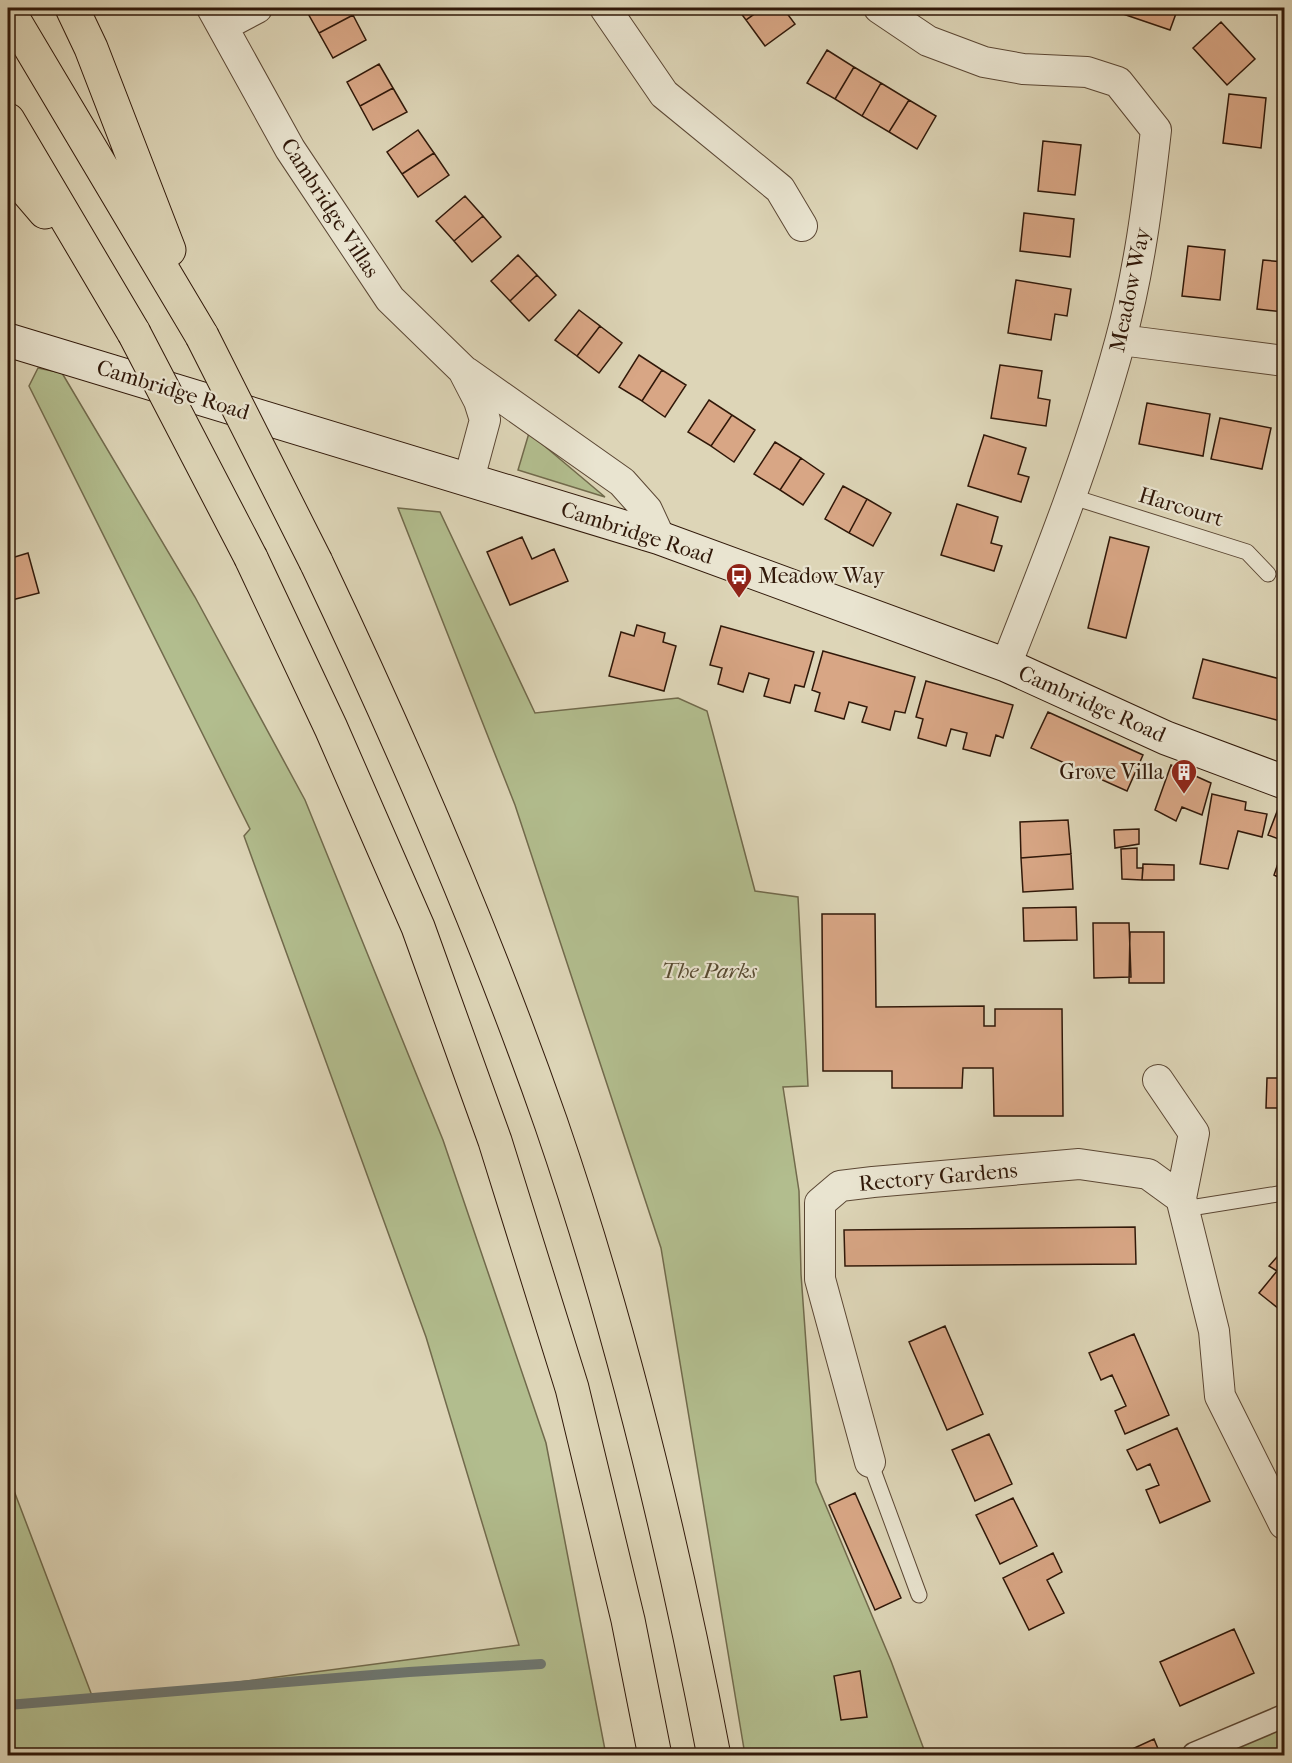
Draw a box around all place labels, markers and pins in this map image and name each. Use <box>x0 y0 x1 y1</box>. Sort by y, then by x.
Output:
bus stop icon: Meadow Way <box>724 561 754 599</box>
place label: Meadow Way <box>758 563 886 589</box>
building icon: Grove Villa <box>1169 757 1199 795</box>
place label: Grove Villa <box>1059 759 1165 785</box>

